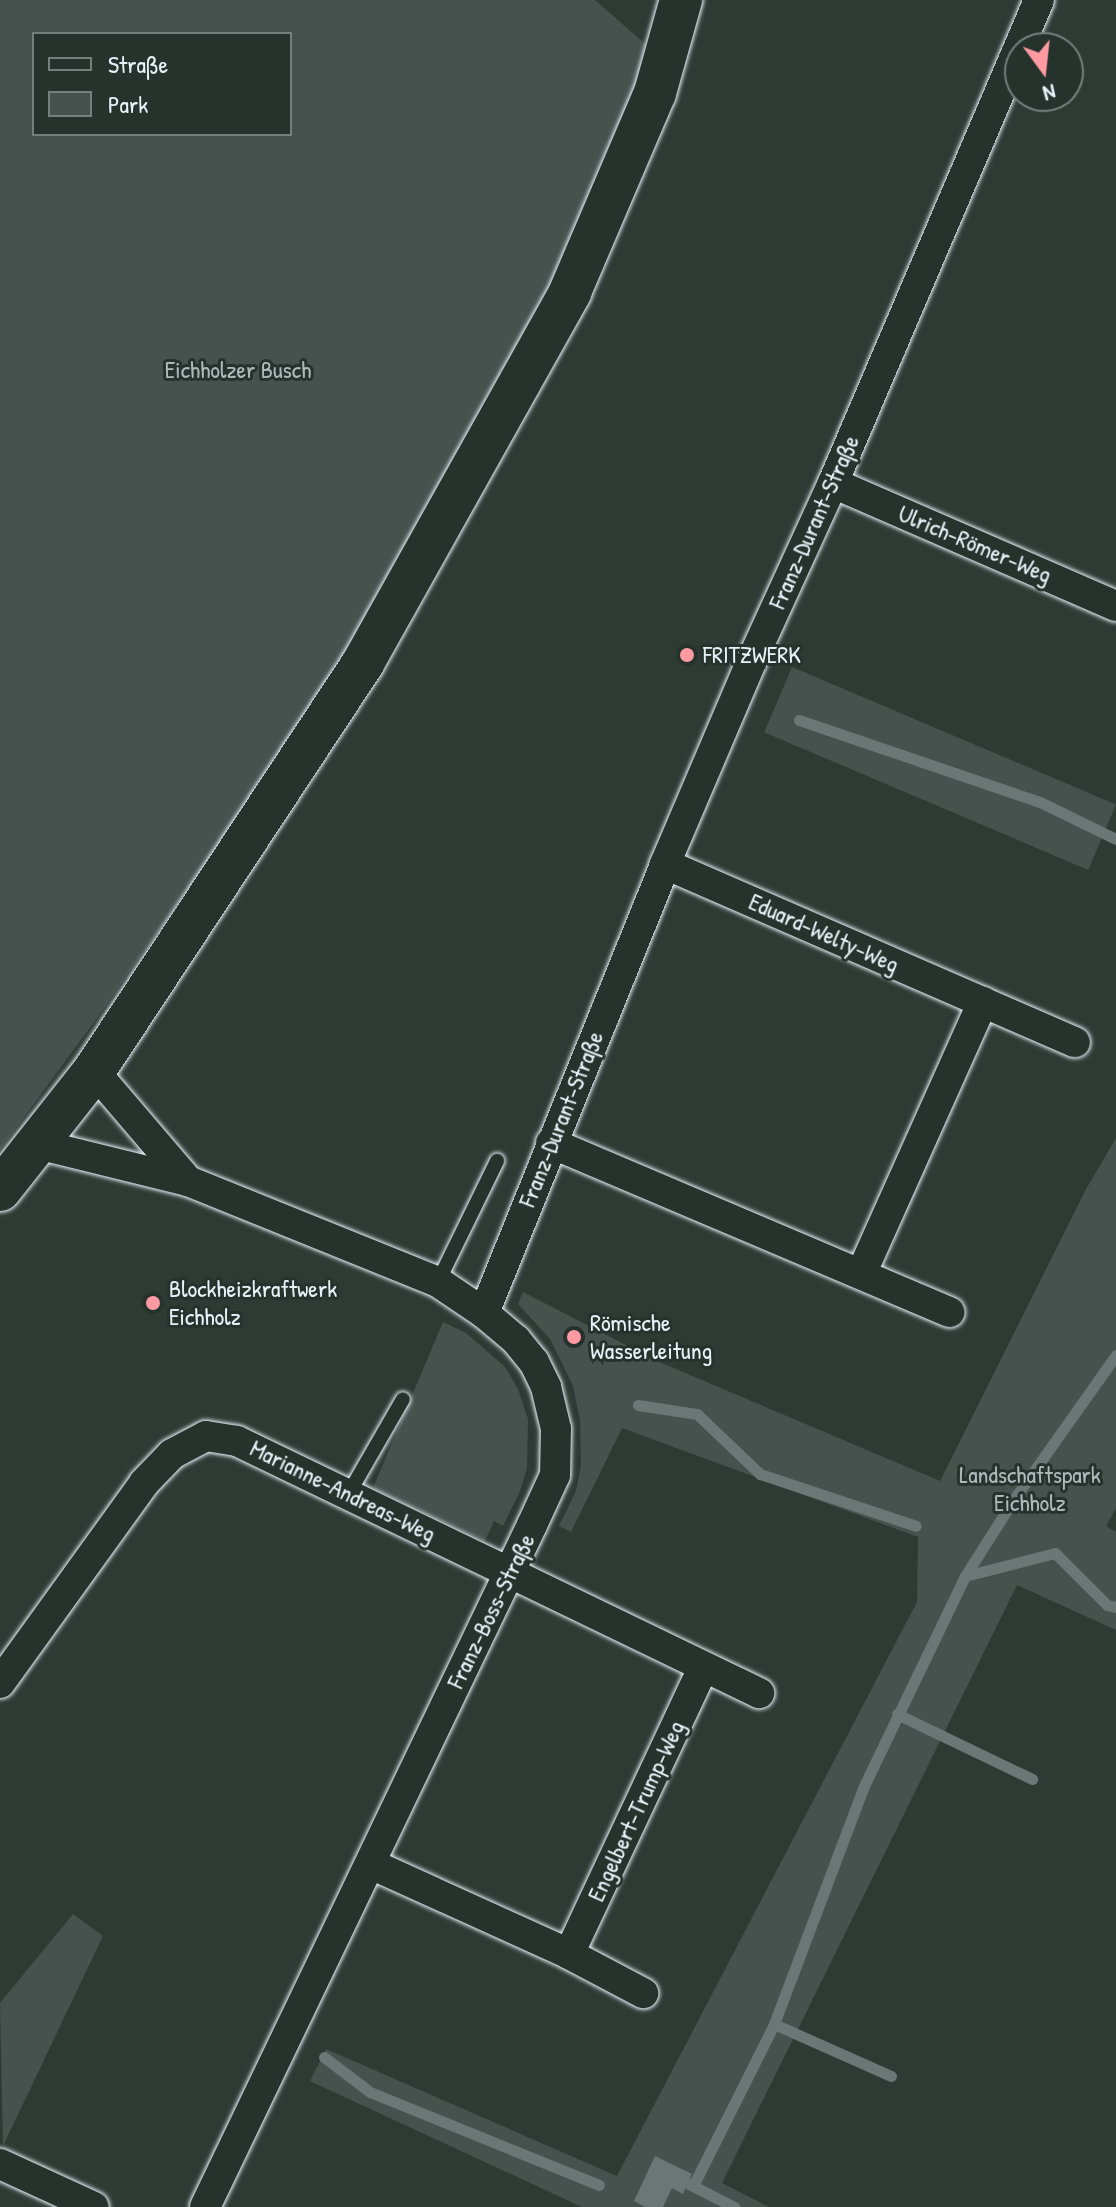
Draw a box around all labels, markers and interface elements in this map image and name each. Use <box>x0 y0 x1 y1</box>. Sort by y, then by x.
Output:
legend <box>32 32 292 136</box>
north arrow <box>1004 32 1084 112</box>
text: Straße <box>108 48 168 80</box>
text: N <box>1040 77 1059 109</box>
text: Park <box>108 88 148 120</box>
park label: Eichholzer Busch <box>165 356 311 384</box>
street label: Franz-Durant-Straße <box>763 431 865 613</box>
street label: Ulrich-Römer-Weg <box>894 499 1056 589</box>
place label: FRITZWERK <box>703 641 801 669</box>
marker: FRITZWERK <box>678 646 696 664</box>
street label: Eduard-Welty-Weg <box>745 887 903 979</box>
street label: Franz-Durant-Straße <box>513 1027 609 1211</box>
place label: Blockheizkraftwerk Eichholz <box>169 1275 337 1331</box>
marker: Blockheizkraftwerk Eichholz <box>144 1294 162 1312</box>
place label: Römische Wasserleitung <box>590 1309 712 1365</box>
marker: Römische Wasserleitung <box>565 1328 583 1346</box>
street label: Marianne-Andreas-Weg <box>246 1434 440 1548</box>
park label: Landschaftspark Eichholz <box>959 1461 1101 1517</box>
street label: Franz-Boss-Straße <box>441 1529 541 1693</box>
street label: Engelbert-Trump-Weg <box>582 1716 690 1906</box>

